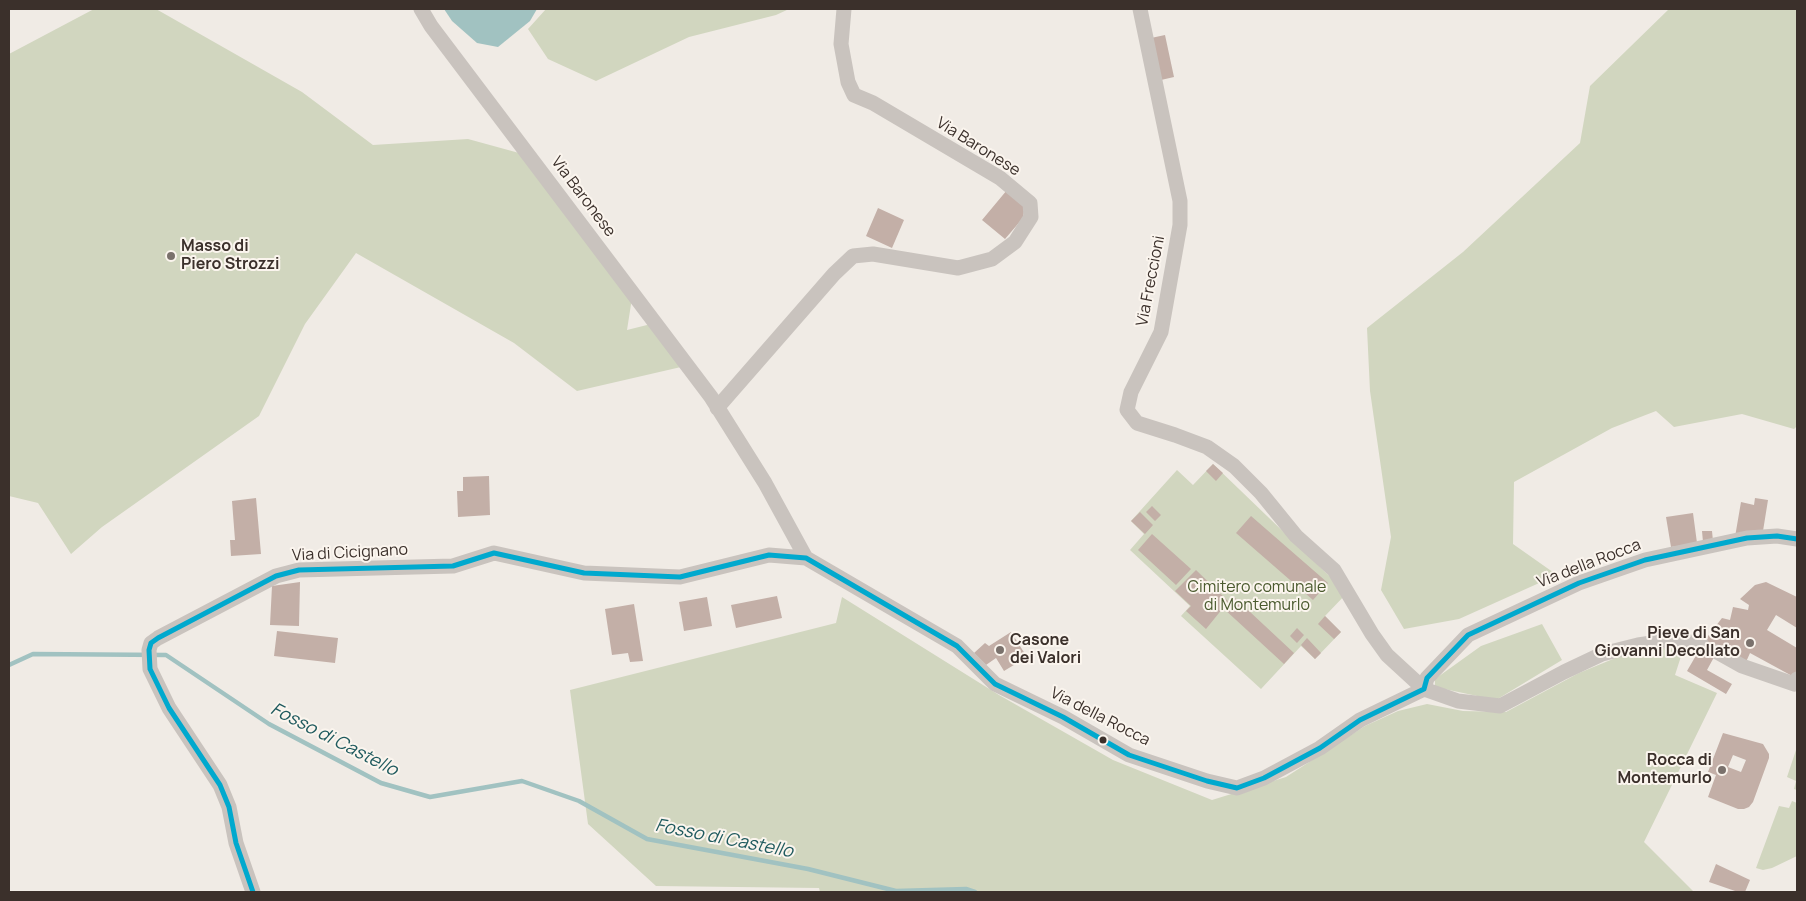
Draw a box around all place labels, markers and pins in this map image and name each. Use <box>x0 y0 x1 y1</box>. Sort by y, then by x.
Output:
place label: Masso di Piero Strozzi <box>181 237 279 275</box>
marker: Masso di Piero Strozzi <box>165 250 177 262</box>
place label: Pieve di San Giovanni Decollato <box>1595 624 1740 662</box>
place label: Casone dei Valori <box>1010 631 1081 669</box>
marker: Pieve di San Giovanni Decollato <box>1744 637 1756 649</box>
marker: Casone dei Valori <box>994 644 1006 656</box>
unlabelled marker <box>1098 735 1108 745</box>
place label: Rocca di Montemurlo <box>1617 751 1712 789</box>
marker: Rocca di Montemurlo <box>1716 764 1728 776</box>

